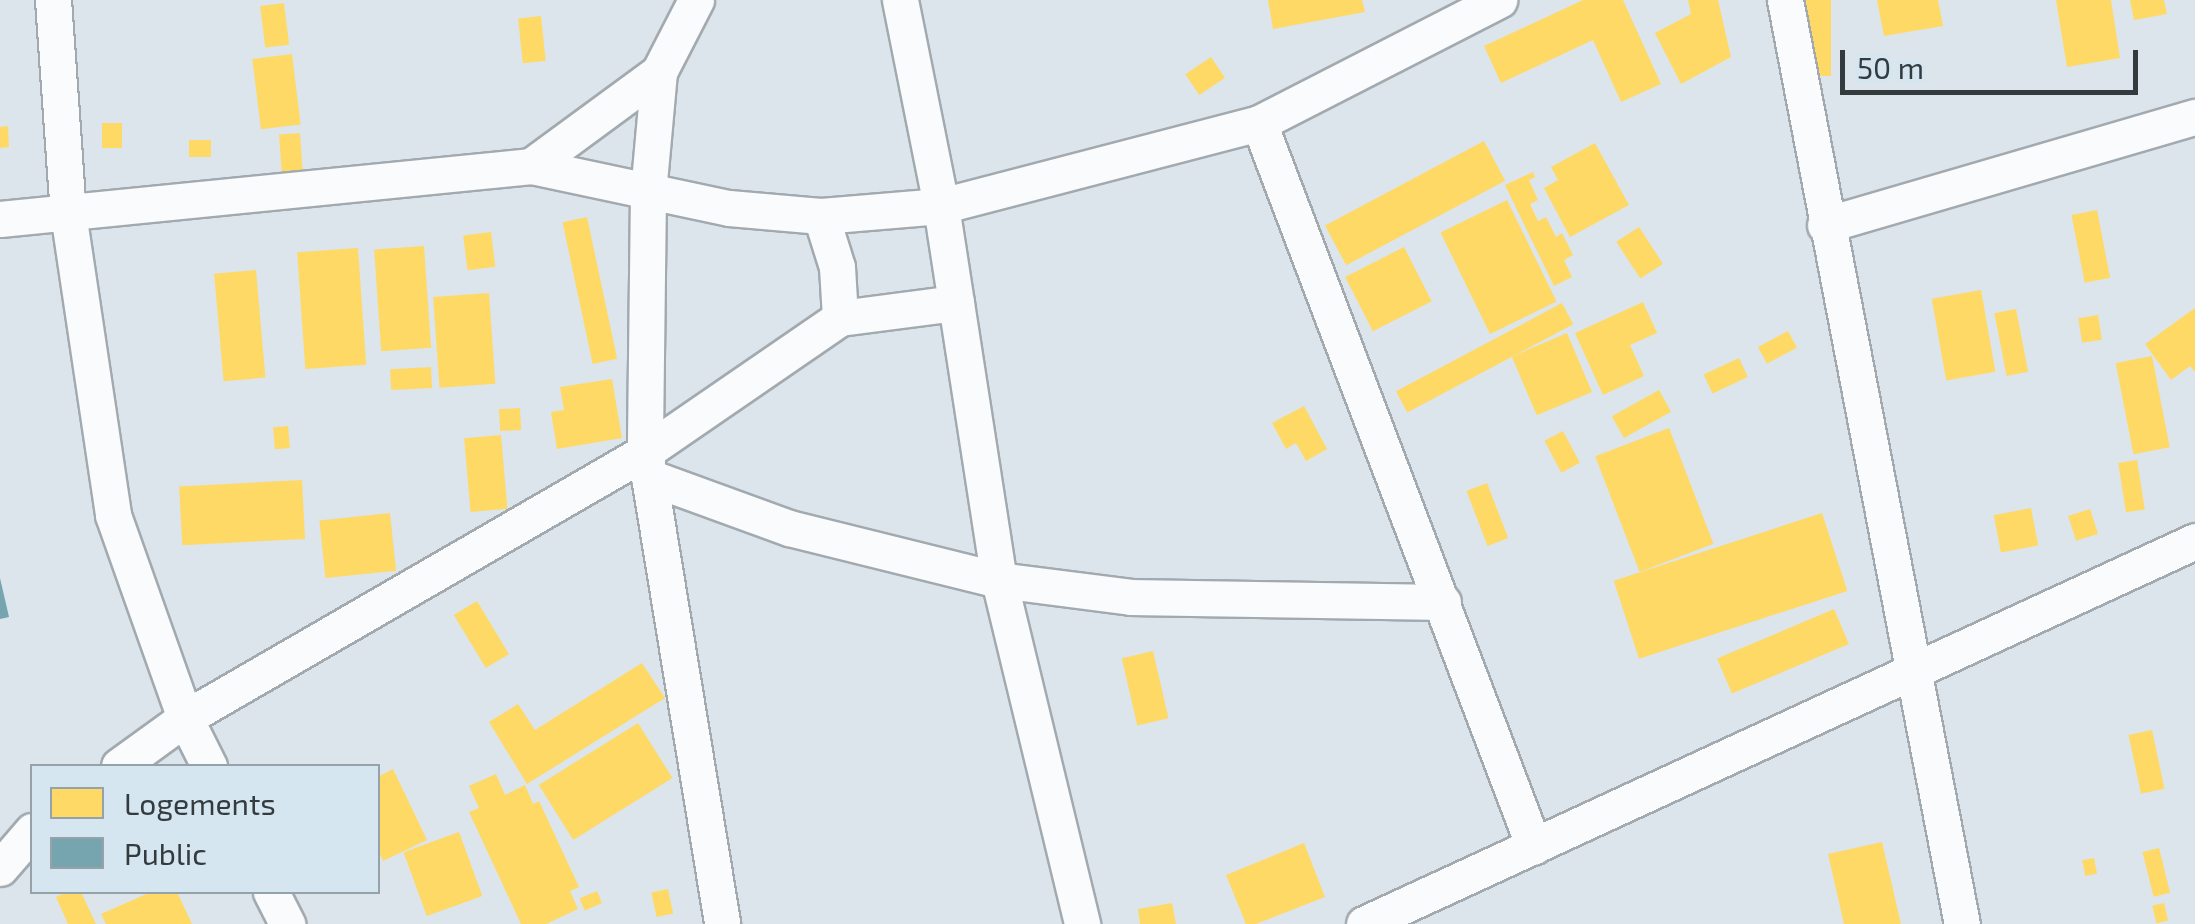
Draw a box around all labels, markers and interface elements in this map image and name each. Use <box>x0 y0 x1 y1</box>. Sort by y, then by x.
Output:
scale bar <box>1845 30 2142 92</box>
text: 50 m <box>1857 49 1924 85</box>
legend <box>30 764 380 894</box>
text: Logements <box>124 785 276 821</box>
text: Public <box>124 835 207 871</box>

